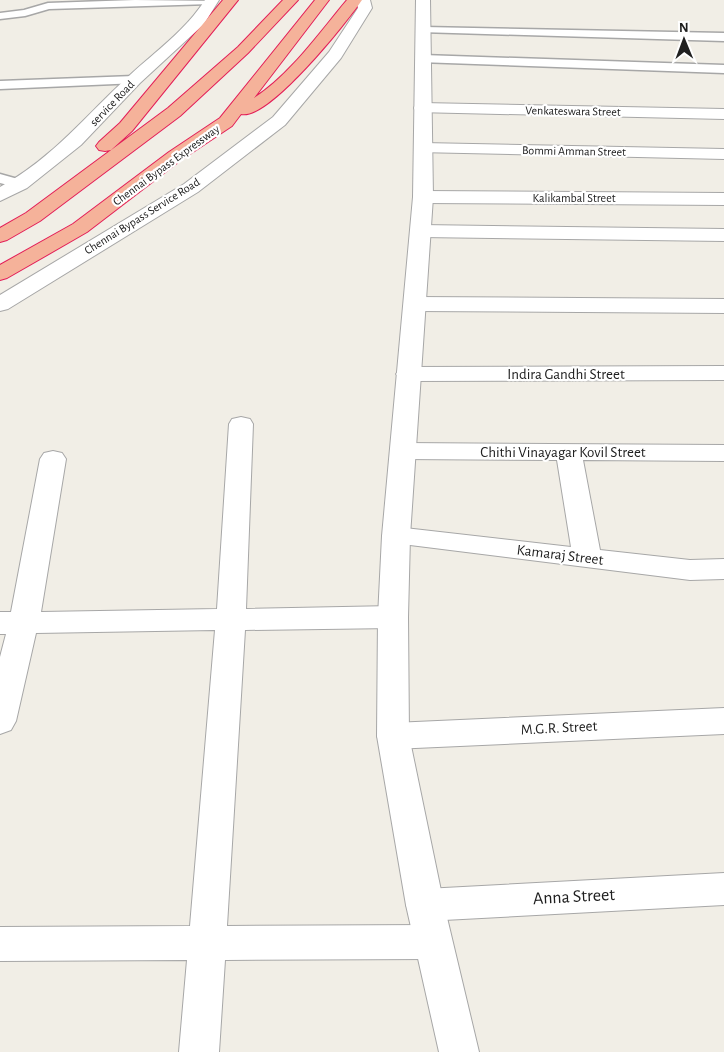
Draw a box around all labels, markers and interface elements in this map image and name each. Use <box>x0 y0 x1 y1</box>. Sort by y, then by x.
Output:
north arrow <box>659 15 709 65</box>
text: N <box>679 21 689 35</box>
street label: service Road <box>88 78 136 128</box>
street label: Venkateswara Street <box>525 104 621 118</box>
street label: Chennai Bypass Expressway <box>111 122 222 208</box>
street label: Bommi Amman Street <box>522 144 626 158</box>
street label: Chennai Bypass Service Road <box>82 175 202 257</box>
street label: Kalikambal Street <box>532 192 616 204</box>
street label: Indira Gandhi Street <box>507 367 625 382</box>
street label: Chithi Vinayagar Kovil Street <box>480 445 646 460</box>
street label: Kamaraj Street <box>516 542 604 568</box>
street label: M.G.R. Street <box>520 718 598 737</box>
street label: Anna Street <box>532 886 616 908</box>

